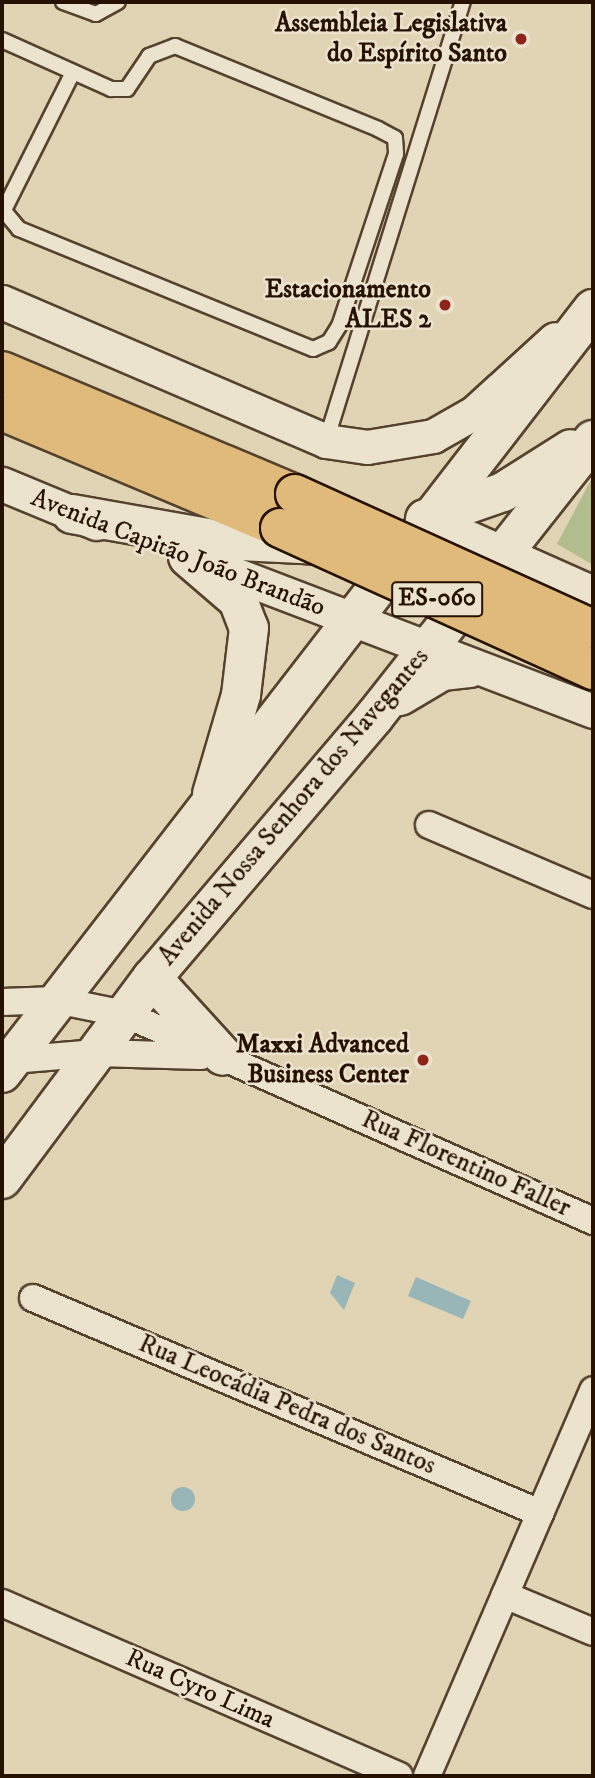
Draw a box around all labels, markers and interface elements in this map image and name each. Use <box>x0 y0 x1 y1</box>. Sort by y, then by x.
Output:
place label: Assembleia Legislativa do Espírito Santo <box>275 8 507 70</box>
marker: Assembleia Legislativa do Espírito Santo <box>513 31 529 47</box>
place label: Estacionamento ALES 2 <box>265 274 431 336</box>
marker: Estacionamento ALES 2 <box>437 297 453 313</box>
street label: Avenida Capitão João Brandão <box>26 482 330 624</box>
road number: ES-060 <box>390 578 484 620</box>
street label: Avenida Nossa Senhora dos Navegantes <box>152 642 436 972</box>
place label: Maxxi Advanced Business Center <box>236 1029 409 1090</box>
marker: Maxxi Advanced Business Center <box>415 1052 431 1068</box>
street label: Rua Florentino Faller <box>357 1104 575 1224</box>
street label: Rua Leocádia Pedra dos Santos <box>134 1328 440 1482</box>
street label: Rua Cyro Lima <box>121 1642 279 1736</box>

